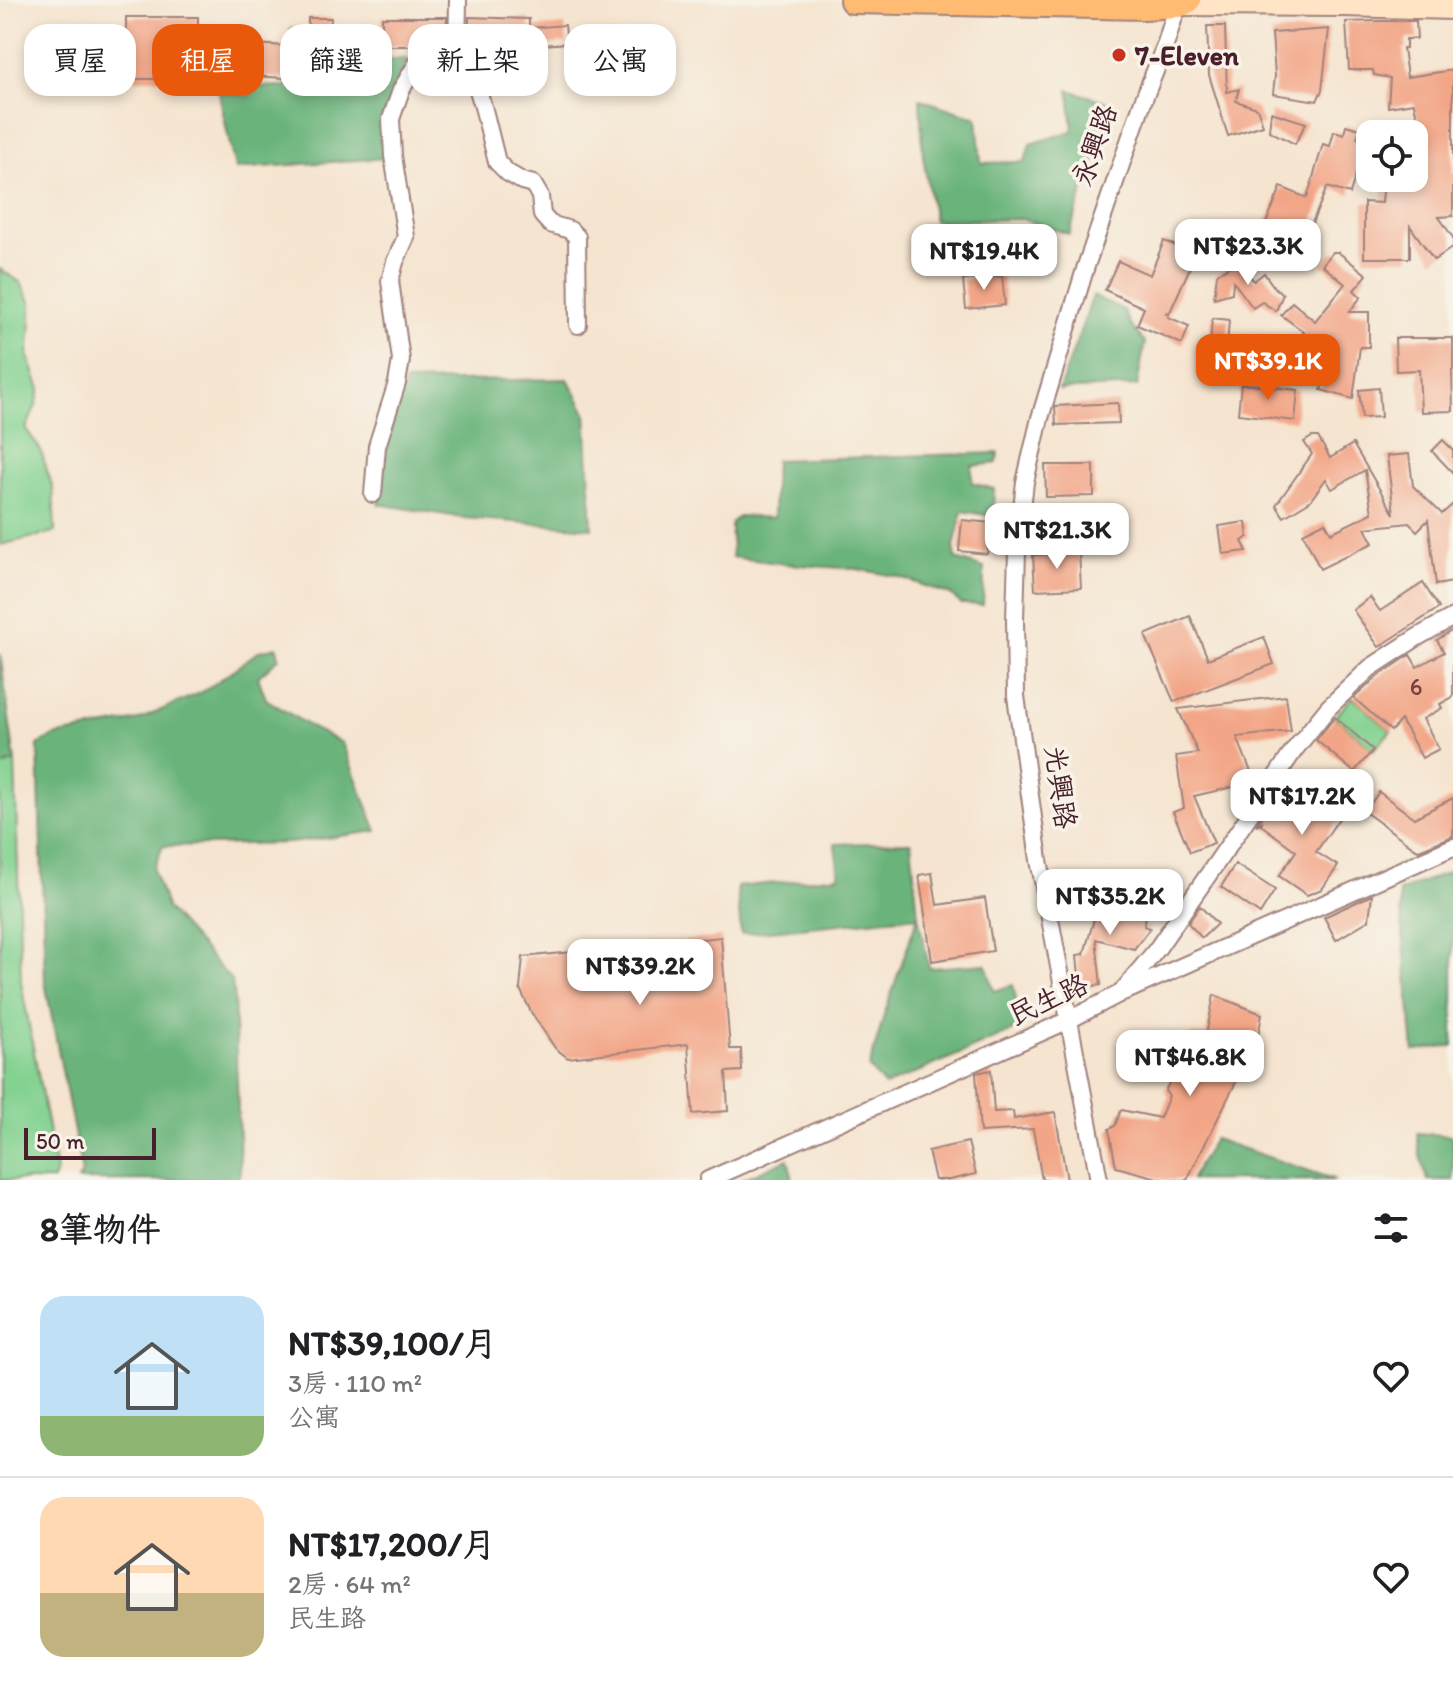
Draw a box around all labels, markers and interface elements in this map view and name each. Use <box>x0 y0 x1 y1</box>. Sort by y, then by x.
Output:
chip: 買屋 <box>24 24 136 96</box>
chip: 租屋 <box>152 24 264 96</box>
chip: 篩選 <box>280 24 392 96</box>
chip: 新上架 <box>408 24 548 96</box>
chip: 公寓 <box>564 24 676 96</box>
place label: 7-Eleven <box>1134 38 1239 72</box>
marker: 7-Eleven <box>1110 46 1128 64</box>
street label: 永興路 <box>1064 100 1124 190</box>
map controls <box>1356 120 1428 192</box>
button: locate <box>1356 120 1428 192</box>
pin: NT$23.3K <box>1165 219 1331 287</box>
pin: NT$19.4K <box>901 224 1067 292</box>
text: NT$23.3K <box>1193 229 1303 261</box>
text: NT$19.4K <box>929 234 1039 266</box>
pin: NT$39.1K <box>1185 334 1351 402</box>
text: NT$39.1K <box>1214 344 1322 376</box>
pin: NT$21.3K <box>974 503 1140 571</box>
text: NT$21.3K <box>1003 513 1111 545</box>
house number: 6 <box>1410 672 1422 701</box>
street label: 光興路 <box>1038 743 1084 831</box>
pin: NT$17.2K <box>1219 769 1385 837</box>
text: NT$17.2K <box>1249 779 1355 811</box>
pin: NT$35.2K <box>1027 869 1193 937</box>
text: NT$35.2K <box>1055 879 1165 911</box>
pin: NT$39.2K <box>557 939 723 1007</box>
text: NT$39.2K <box>585 949 695 981</box>
street label: 民生路 <box>1003 966 1093 1032</box>
pin: NT$46.8K <box>1107 1030 1273 1098</box>
text: NT$46.8K <box>1134 1040 1246 1072</box>
scale bar <box>24 1124 156 1160</box>
text: 50 m <box>36 1128 85 1155</box>
icon: filters <box>1369 1206 1413 1250</box>
text: 8筆物件 <box>40 1209 161 1250</box>
text: NT$39,100/月 <box>288 1323 498 1364</box>
icon: home <box>104 1328 200 1424</box>
icon: heart <box>1369 1354 1413 1398</box>
text: 3房 · 110 m² <box>288 1367 422 1399</box>
text: 公寓 <box>288 1401 340 1433</box>
text: NT$17,200/月 <box>288 1524 496 1565</box>
icon: home <box>104 1529 200 1625</box>
icon: heart <box>1369 1555 1413 1599</box>
text: 2房 · 64 m² <box>288 1568 411 1600</box>
text: 民生路 <box>288 1602 366 1634</box>

